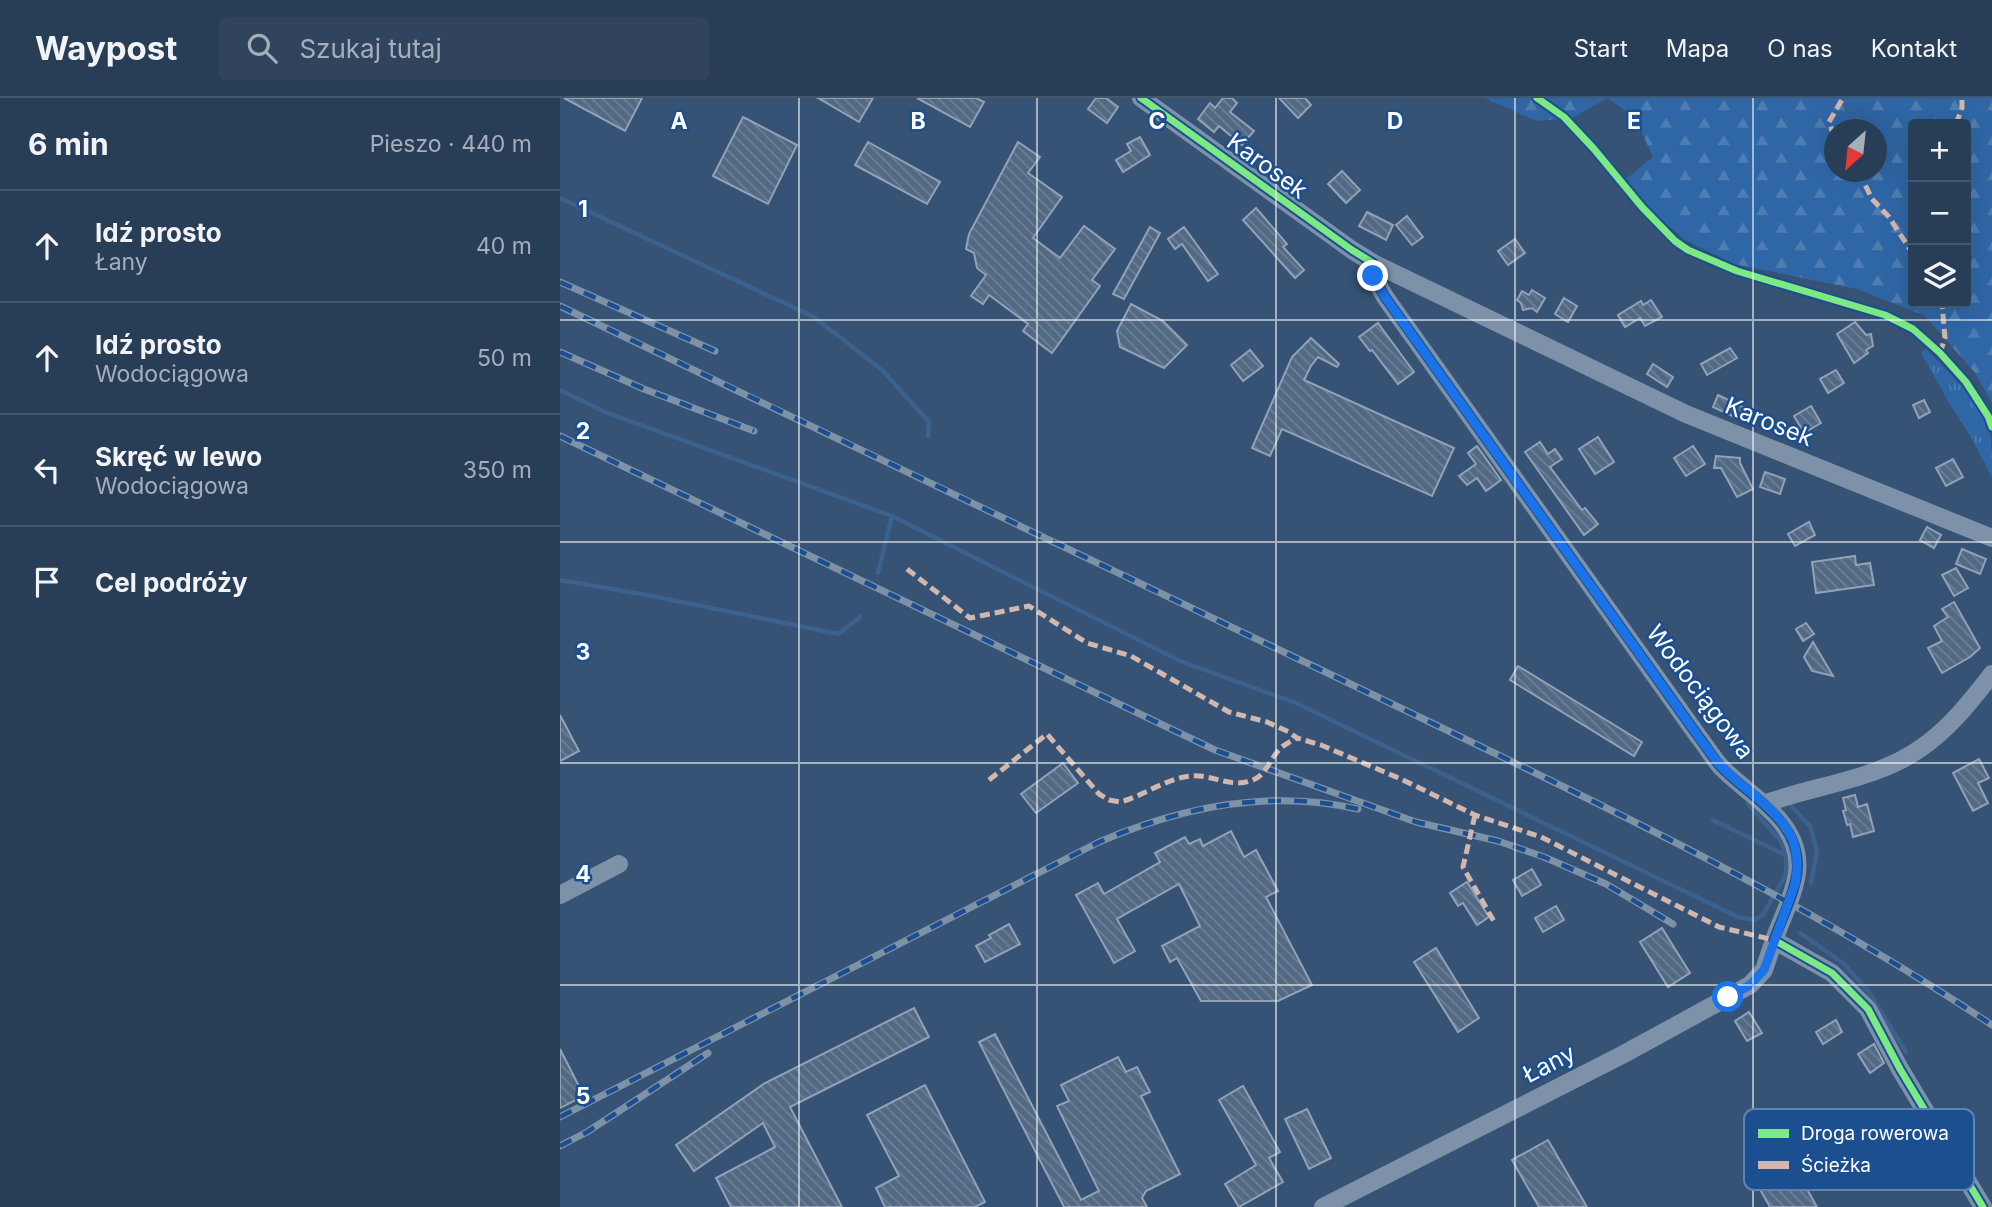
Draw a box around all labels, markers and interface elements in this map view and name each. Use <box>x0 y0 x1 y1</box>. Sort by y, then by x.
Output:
search box <box>219 17 709 80</box>
text: Waypost <box>35 28 177 68</box>
icon: search <box>243 29 281 67</box>
text: Szukaj tutaj <box>299 33 442 64</box>
text: Start <box>1574 34 1628 63</box>
text: Mapa <box>1666 34 1729 63</box>
text: O nas <box>1767 34 1833 63</box>
text: Kontakt <box>1871 34 1957 63</box>
text: A <box>670 107 688 135</box>
text: B <box>910 107 926 135</box>
text: C <box>1148 107 1166 135</box>
text: D <box>1387 107 1403 135</box>
text: E <box>1627 107 1641 135</box>
north arrow <box>1824 119 1887 182</box>
map controls <box>1908 119 1971 308</box>
button: + <box>1908 119 1971 182</box>
text: 6 min <box>28 126 109 162</box>
street label: Karosek <box>1221 127 1313 205</box>
text: Pieszo · 440 m <box>370 130 532 158</box>
button: − <box>1908 182 1971 245</box>
text: 1 <box>578 195 588 223</box>
text: Idź prosto <box>95 217 222 248</box>
icon: ahead <box>28 227 66 265</box>
text: 40 m <box>476 232 532 260</box>
button: layers <box>1908 245 1971 308</box>
text: Łany <box>95 248 148 276</box>
route end <box>1357 260 1388 291</box>
text: Idź prosto <box>95 329 222 360</box>
icon: ahead <box>28 339 66 377</box>
text: 50 m <box>477 344 532 372</box>
text: Wodociągowa <box>95 360 249 388</box>
street label: Karosek <box>1721 391 1817 452</box>
text: 2 <box>576 417 590 445</box>
text: Skręć w lewo <box>95 441 262 472</box>
icon: left <box>28 451 66 489</box>
text: 350 m <box>463 456 532 484</box>
text: Wodociągowa <box>95 472 249 500</box>
icon: arrive <box>28 563 66 601</box>
text: Cel podróży <box>95 567 248 598</box>
street label: Wodociągowa <box>1640 619 1760 765</box>
text: 3 <box>576 638 590 666</box>
text: 4 <box>575 860 591 888</box>
route start <box>1712 981 1743 1012</box>
street label: Łany <box>1518 1038 1580 1089</box>
text: 5 <box>576 1082 590 1110</box>
legend <box>1744 1109 1974 1190</box>
text: Droga rowerowa <box>1801 1122 1949 1145</box>
text: Ścieżka <box>1801 1154 1871 1177</box>

